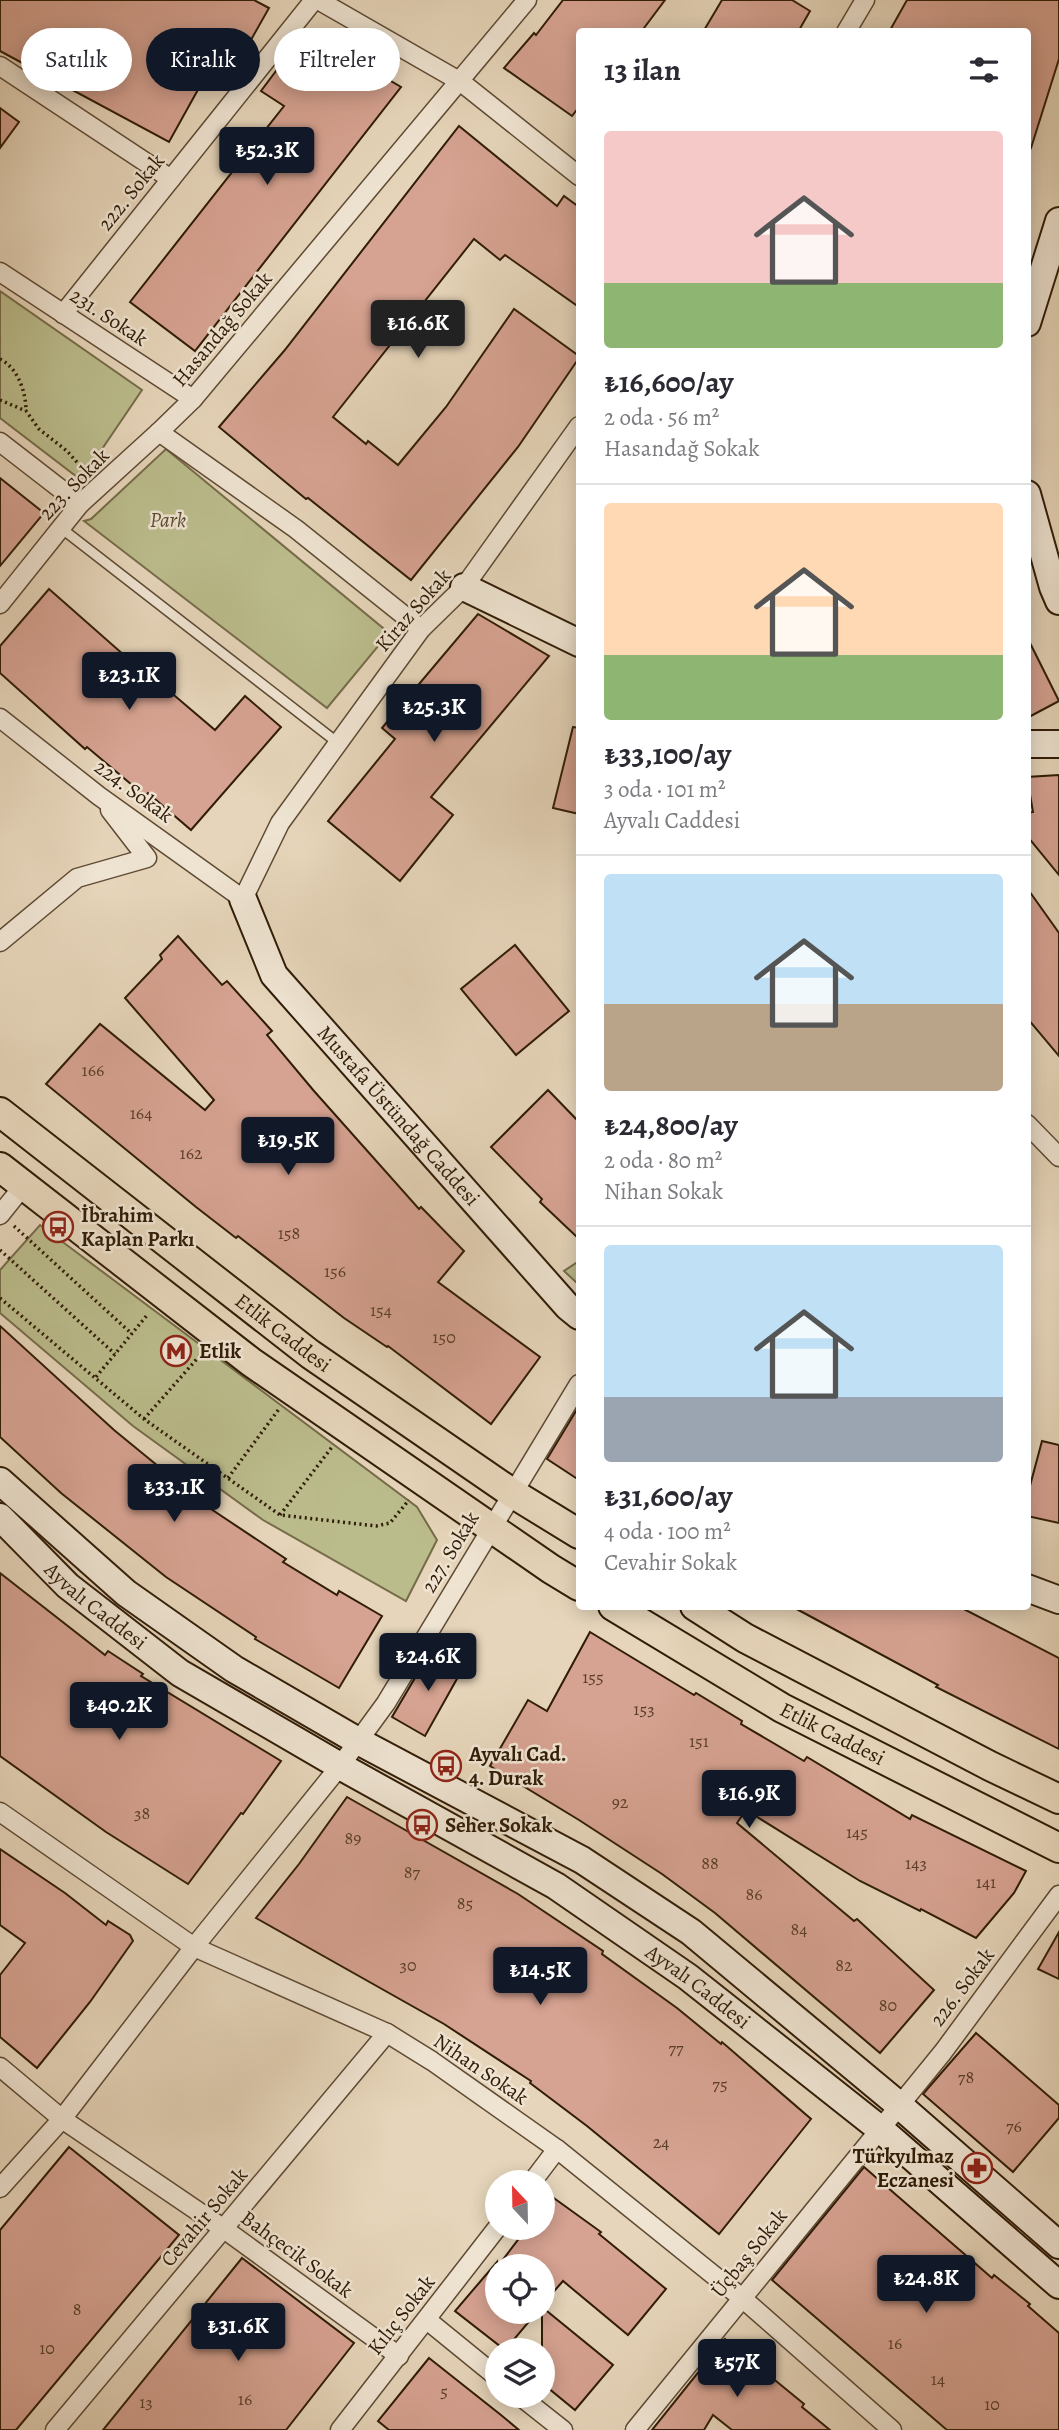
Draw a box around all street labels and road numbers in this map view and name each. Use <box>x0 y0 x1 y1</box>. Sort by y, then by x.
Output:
street label: 222. Sokak <box>91 147 171 236</box>
street label: Hasandağ Sokak <box>166 265 279 392</box>
street label: 231. Sokak <box>65 281 154 353</box>
street label: 223. Sokak <box>33 441 116 526</box>
street label: Kiraz Sokak <box>369 562 457 658</box>
street label: 224. Sokak <box>89 753 179 829</box>
street label: Mustafa Üstündağ Caddesi <box>311 1019 486 1212</box>
street label: Etlik Caddesi <box>229 1287 337 1379</box>
street label: 227. Sokak <box>415 1506 486 1598</box>
street label: Ayvalı Caddesi <box>38 1555 153 1656</box>
street label: Etlik Caddesi <box>775 1695 890 1772</box>
street label: Ayvalı Caddesi <box>639 1937 756 2035</box>
street label: 226. Sokak <box>923 1942 1001 2032</box>
street label: Nihan Sokak <box>428 2027 534 2111</box>
street label: Cevahir Sokak <box>154 2161 254 2273</box>
street label: Üçbaş Sokak <box>704 2202 794 2303</box>
street label: Bahçecik Sokak <box>235 2204 359 2305</box>
street label: Kılıç Sokak <box>361 2269 442 2361</box>

